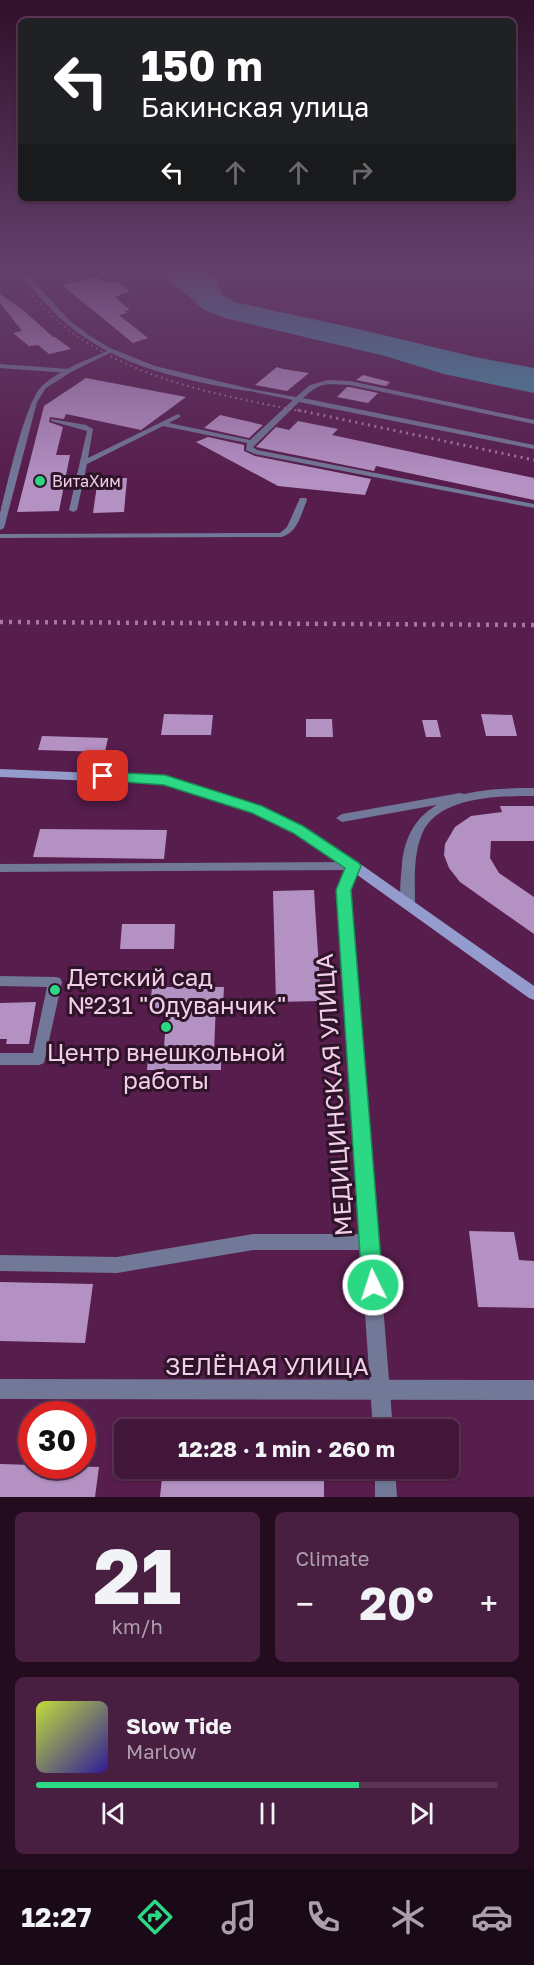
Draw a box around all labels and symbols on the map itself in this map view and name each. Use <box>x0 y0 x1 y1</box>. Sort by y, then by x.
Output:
place label: ВитаХим <box>52 471 121 491</box>
marker: ВитаХим <box>33 474 47 488</box>
pin <box>77 750 128 801</box>
street label: МЕДИЦИНСКАЯ УЛИЦА <box>309 953 357 1237</box>
place label: Детский сад №231 "Одуванчик" <box>67 962 286 1019</box>
marker: Детский сад №231 "Одуванчик" <box>48 983 62 997</box>
marker: Центр внешкольной работы <box>159 1020 173 1034</box>
place label: Центр внешкольной работы <box>47 1037 285 1094</box>
position arrow <box>341 1253 405 1317</box>
street label: ЗЕЛЁНАЯ УЛИЦА <box>165 1351 369 1380</box>
speed limit sign: 30 <box>18 1401 96 1479</box>

